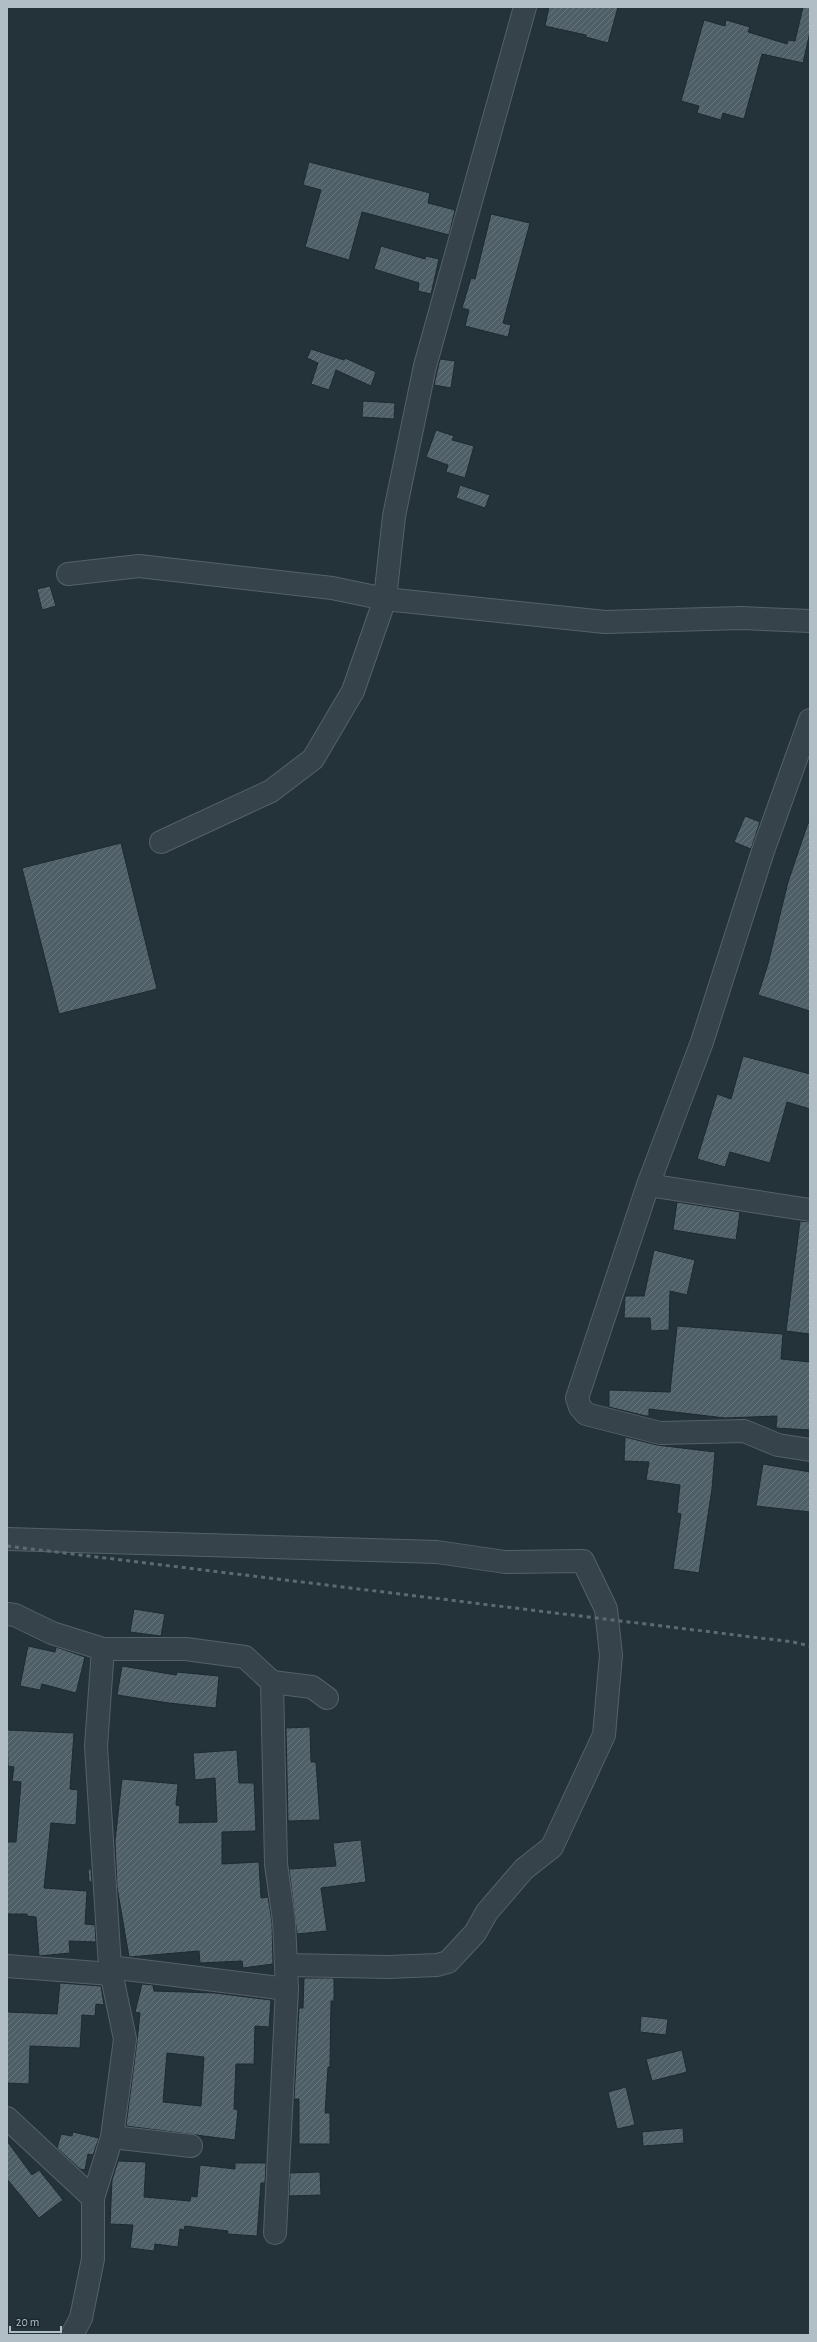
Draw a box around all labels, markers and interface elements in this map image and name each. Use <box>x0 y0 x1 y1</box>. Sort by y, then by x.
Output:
scale bar <box>10 2308 61 2334</box>
text: 20 m <box>16 2316 39 2328</box>

